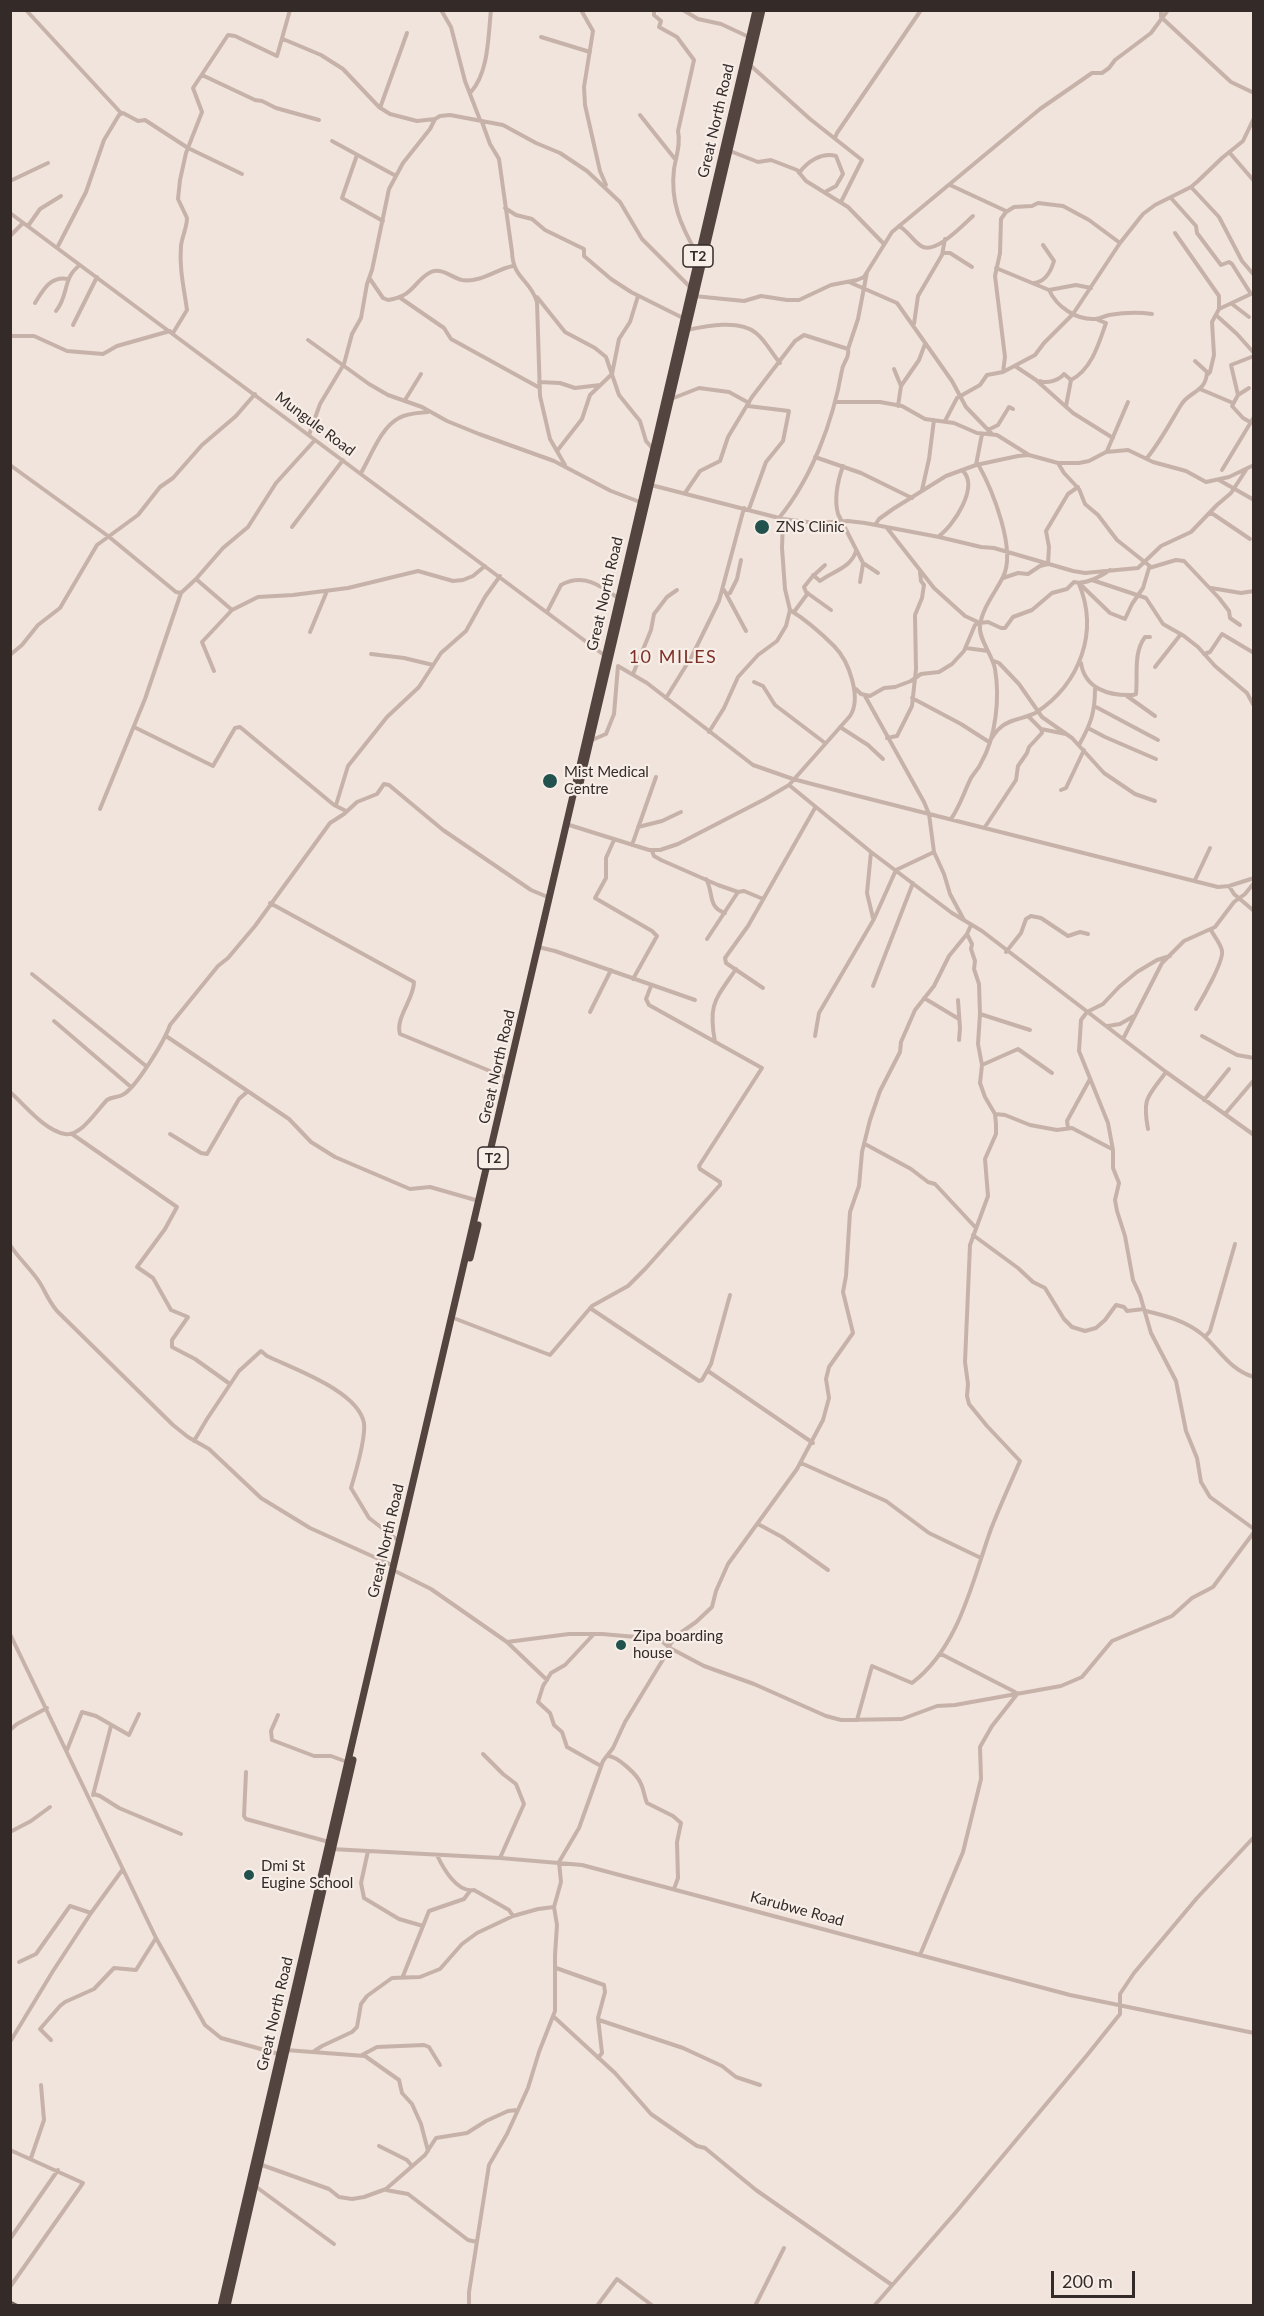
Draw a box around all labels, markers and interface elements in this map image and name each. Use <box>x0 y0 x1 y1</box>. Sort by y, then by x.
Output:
street label: Great North Road <box>694 62 738 180</box>
road number: T2 <box>683 245 713 267</box>
street label: Mungule Road <box>272 388 358 460</box>
marker: ZNS Clinic <box>753 518 771 536</box>
place label: ZNS Clinic <box>776 518 845 536</box>
street label: Great North Road <box>583 535 627 653</box>
district label: 10 MILES <box>629 646 717 668</box>
place label: Mist Medical Centre <box>564 763 649 798</box>
marker: Mist Medical Centre <box>541 772 559 790</box>
street label: Great North Road <box>475 1008 519 1126</box>
road number: T2 <box>478 1147 508 1169</box>
street label: Great North Road <box>364 1482 408 1600</box>
place label: Zipa boarding house <box>633 1627 723 1662</box>
marker: Zipa boarding house <box>614 1638 628 1652</box>
place label: Dmi St Eugine School <box>261 1857 353 1892</box>
marker: Dmi St Eugine School <box>242 1868 256 1882</box>
street label: Karubwe Road <box>748 1888 846 1930</box>
street label: Great North Road <box>253 1955 297 2073</box>
scale bar <box>1054 2259 1138 2297</box>
text: 200 m <box>1062 2270 1113 2292</box>

